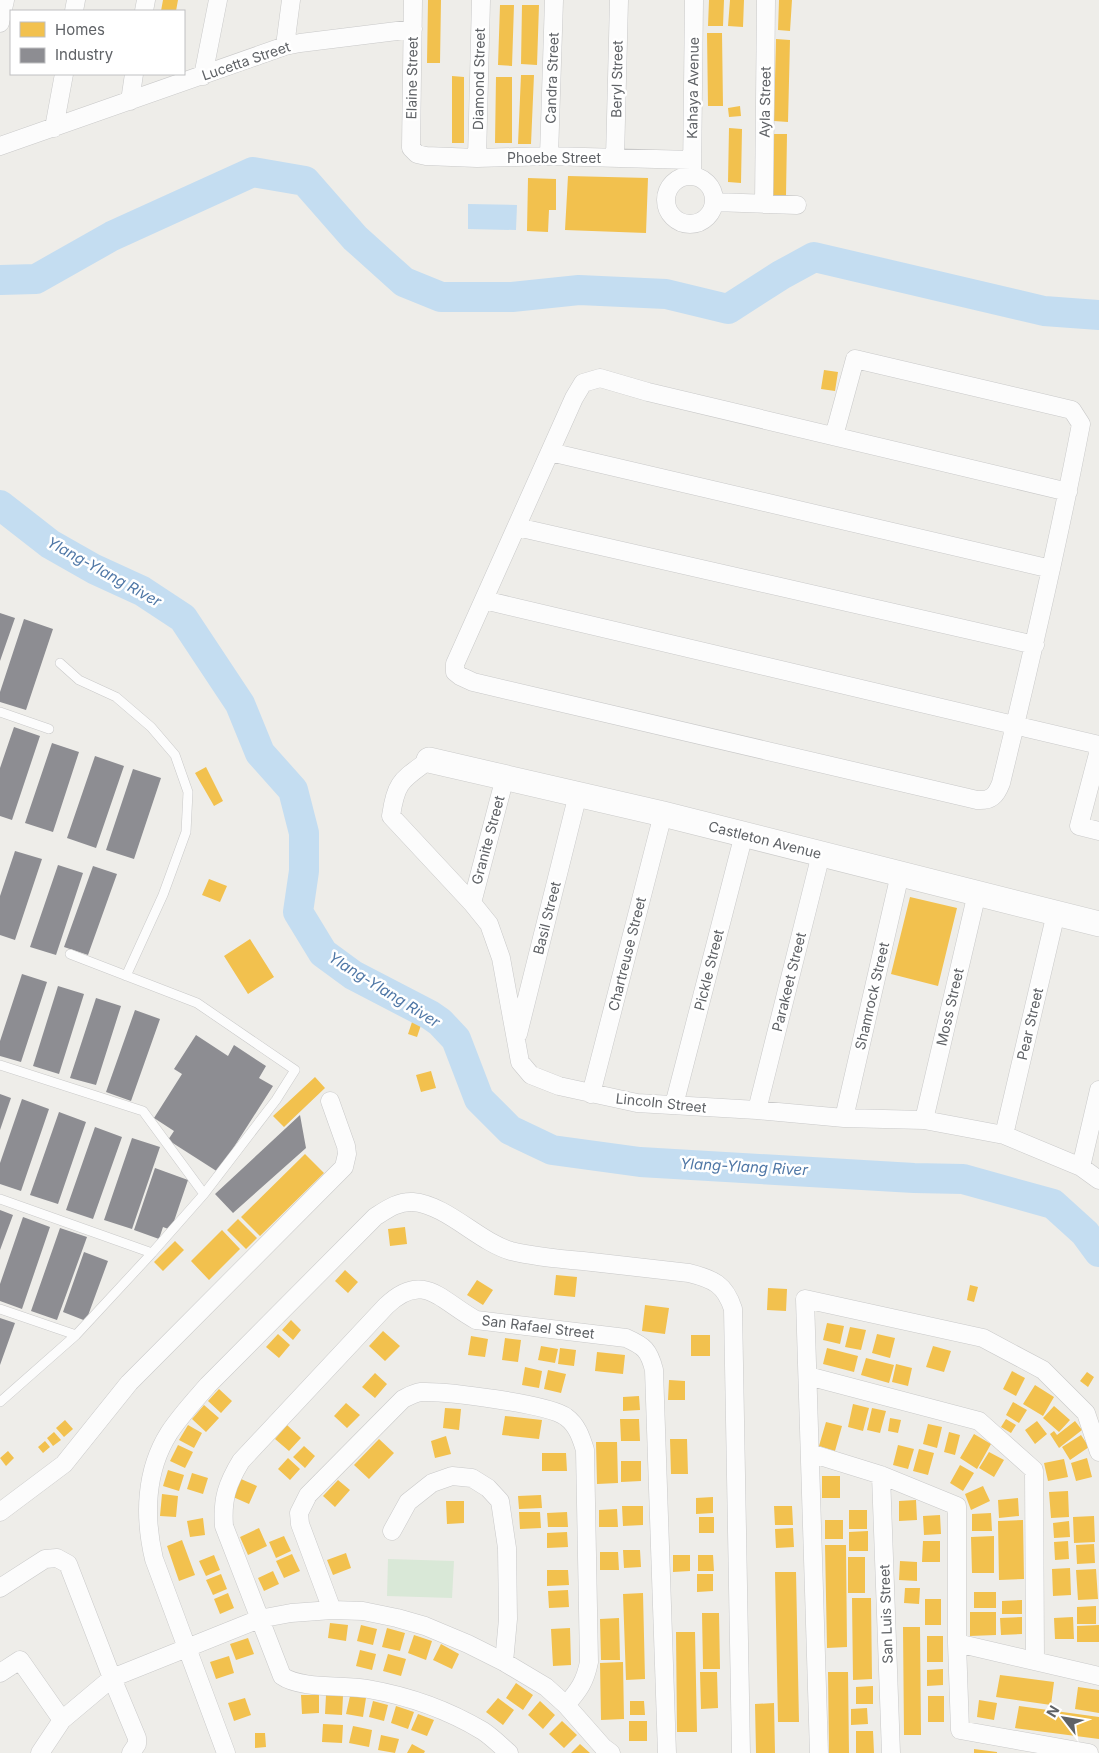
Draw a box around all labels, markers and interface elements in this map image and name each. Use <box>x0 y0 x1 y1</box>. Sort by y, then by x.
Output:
legend <box>10 10 185 75</box>
text: Homes <box>55 20 105 39</box>
street label: Diamond Street <box>469 27 488 130</box>
street label: Candra Street <box>541 32 562 124</box>
street label: Elaine Street <box>402 36 421 120</box>
street label: Lucetta Street <box>199 37 293 84</box>
street label: Kahaya Avenue <box>683 37 702 139</box>
street label: Beryl Street <box>607 40 626 118</box>
text: Industry <box>55 45 114 64</box>
street label: Ayla Street <box>755 66 774 138</box>
street label: Phoebe Street <box>507 149 601 166</box>
water label: Ylang-Ylang River <box>44 532 165 611</box>
street label: Granite Street <box>467 793 508 886</box>
street label: Castleton Avenue <box>707 817 823 862</box>
street label: Basil Street <box>529 879 564 956</box>
street label: Chartreuse Street <box>604 895 649 1013</box>
street label: Pickle Street <box>690 927 727 1012</box>
street label: Parakeet Street <box>768 930 809 1033</box>
street label: Shamrock Street <box>851 940 892 1051</box>
water label: Ylang-Ylang River <box>325 948 444 1032</box>
street label: Moss Street <box>932 966 967 1047</box>
street label: Pear Street <box>1013 986 1046 1062</box>
street label: Lincoln Street <box>615 1089 708 1116</box>
water label: Ylang-Ylang River <box>680 1154 809 1179</box>
street label: San Rafael Street <box>481 1311 596 1342</box>
street label: San Luis Street <box>875 1564 896 1664</box>
north arrow <box>1039 1693 1089 1743</box>
text: N <box>1042 1702 1062 1720</box>

